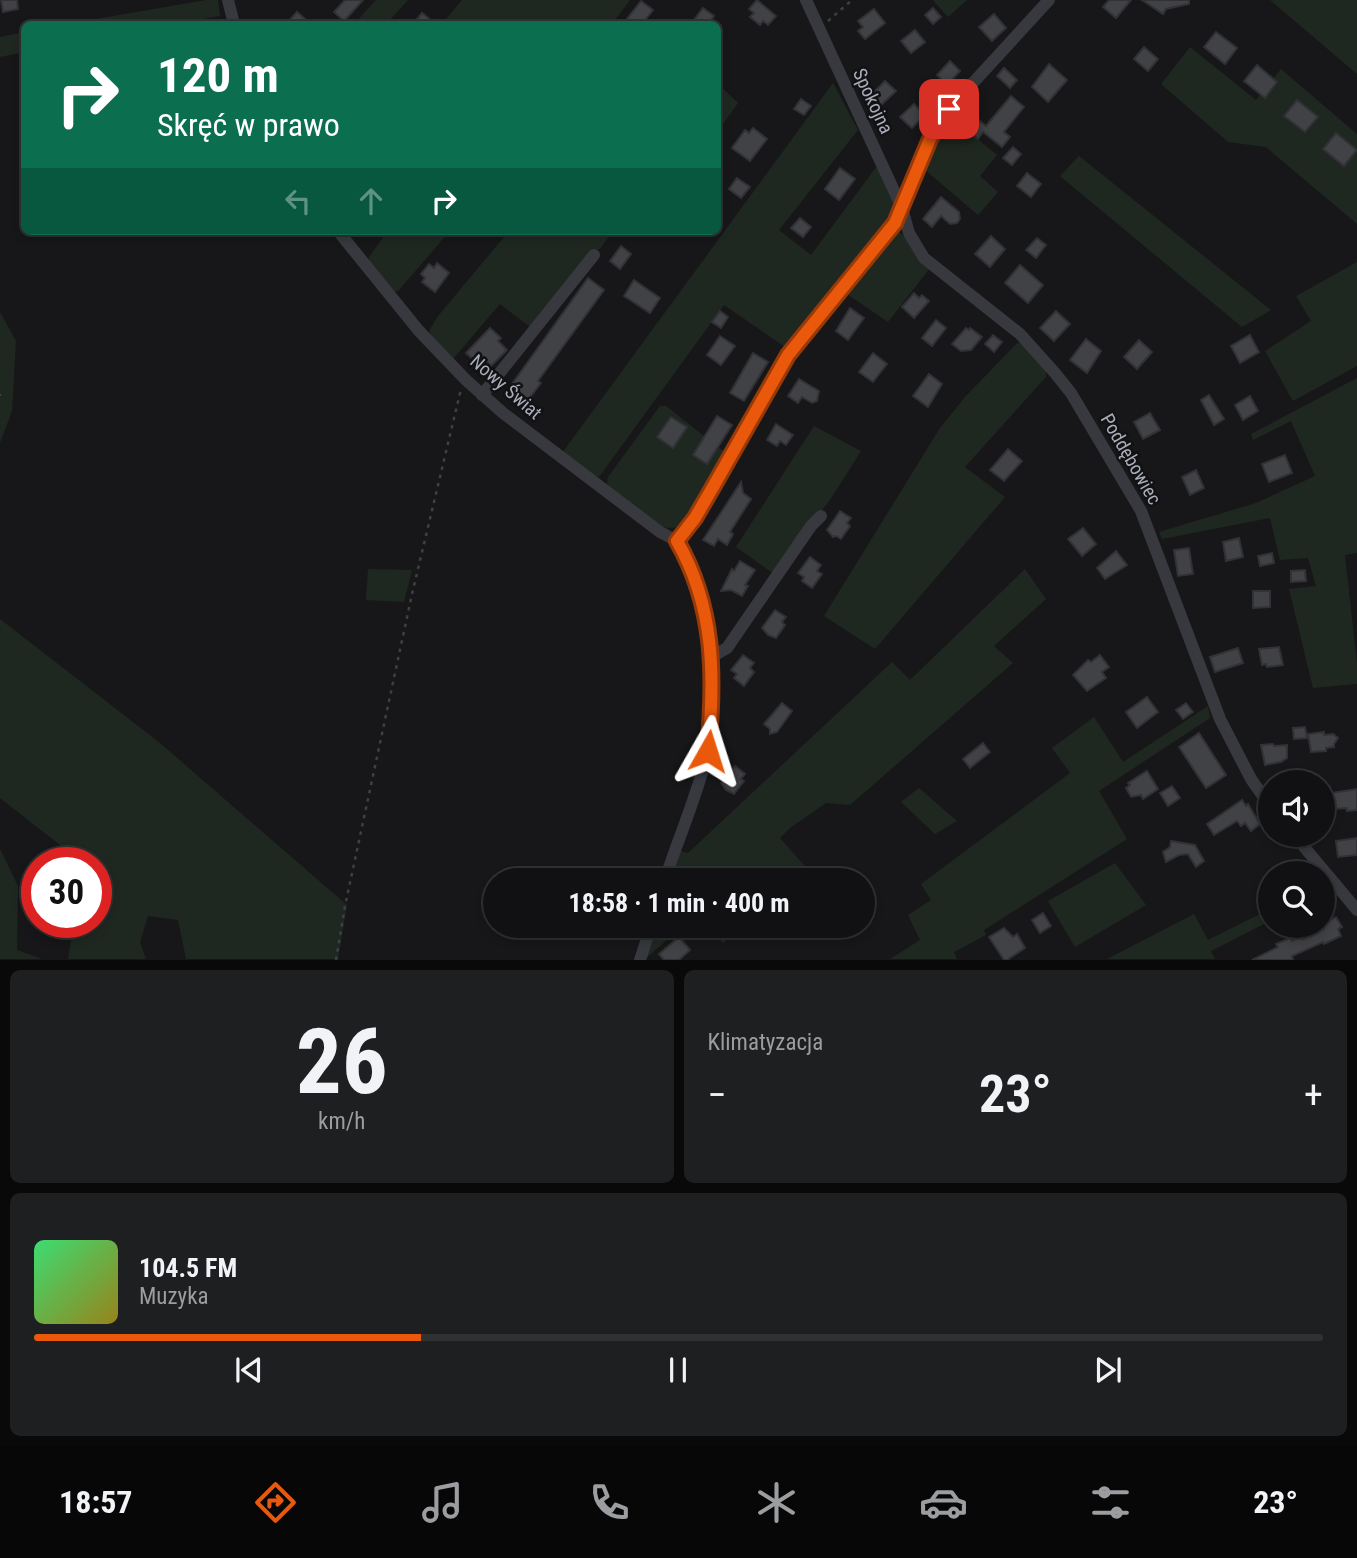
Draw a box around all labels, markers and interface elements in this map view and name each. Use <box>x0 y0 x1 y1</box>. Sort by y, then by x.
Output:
text: 120 m <box>157 47 279 104</box>
icon: right <box>42 49 133 140</box>
street label: Spokojna <box>848 65 898 137</box>
pin <box>919 79 979 139</box>
icon: arrive <box>930 90 968 128</box>
text: Skręć w prawo <box>157 106 340 144</box>
icon: left <box>279 182 317 220</box>
icon: ahead <box>352 182 390 220</box>
icon: right <box>425 182 463 220</box>
street label: Nowy Świat <box>466 350 546 424</box>
street label: Poddębowiec <box>1096 410 1166 509</box>
position arrow <box>671 714 745 788</box>
map controls <box>1258 770 1335 938</box>
button: sound <box>1258 770 1335 847</box>
speed limit sign: 30 <box>21 847 112 938</box>
button: search <box>1258 861 1335 938</box>
text: 18:58 · 1 min · 400 m <box>569 888 789 918</box>
text: 26 <box>296 1009 388 1115</box>
text: Klimatyzacja <box>708 1029 823 1056</box>
text: 23° <box>979 1064 1052 1125</box>
text: − <box>708 1073 727 1117</box>
text: + <box>1304 1073 1323 1117</box>
text: km/h <box>318 1108 365 1135</box>
text: 104.5 FM <box>139 1253 237 1283</box>
text: Muzyka <box>139 1283 209 1310</box>
icon: previous <box>230 1351 268 1389</box>
icon: pause <box>659 1351 697 1389</box>
icon: next <box>1089 1351 1127 1389</box>
icon: directions <box>251 1478 300 1527</box>
icon: music <box>418 1478 467 1527</box>
icon: phone <box>585 1478 634 1527</box>
icon: climate <box>752 1478 801 1527</box>
icon: car <box>919 1478 968 1527</box>
icon: filters <box>1086 1478 1135 1527</box>
text: 18:57 <box>59 1483 132 1521</box>
text: 23° <box>1253 1483 1298 1521</box>

